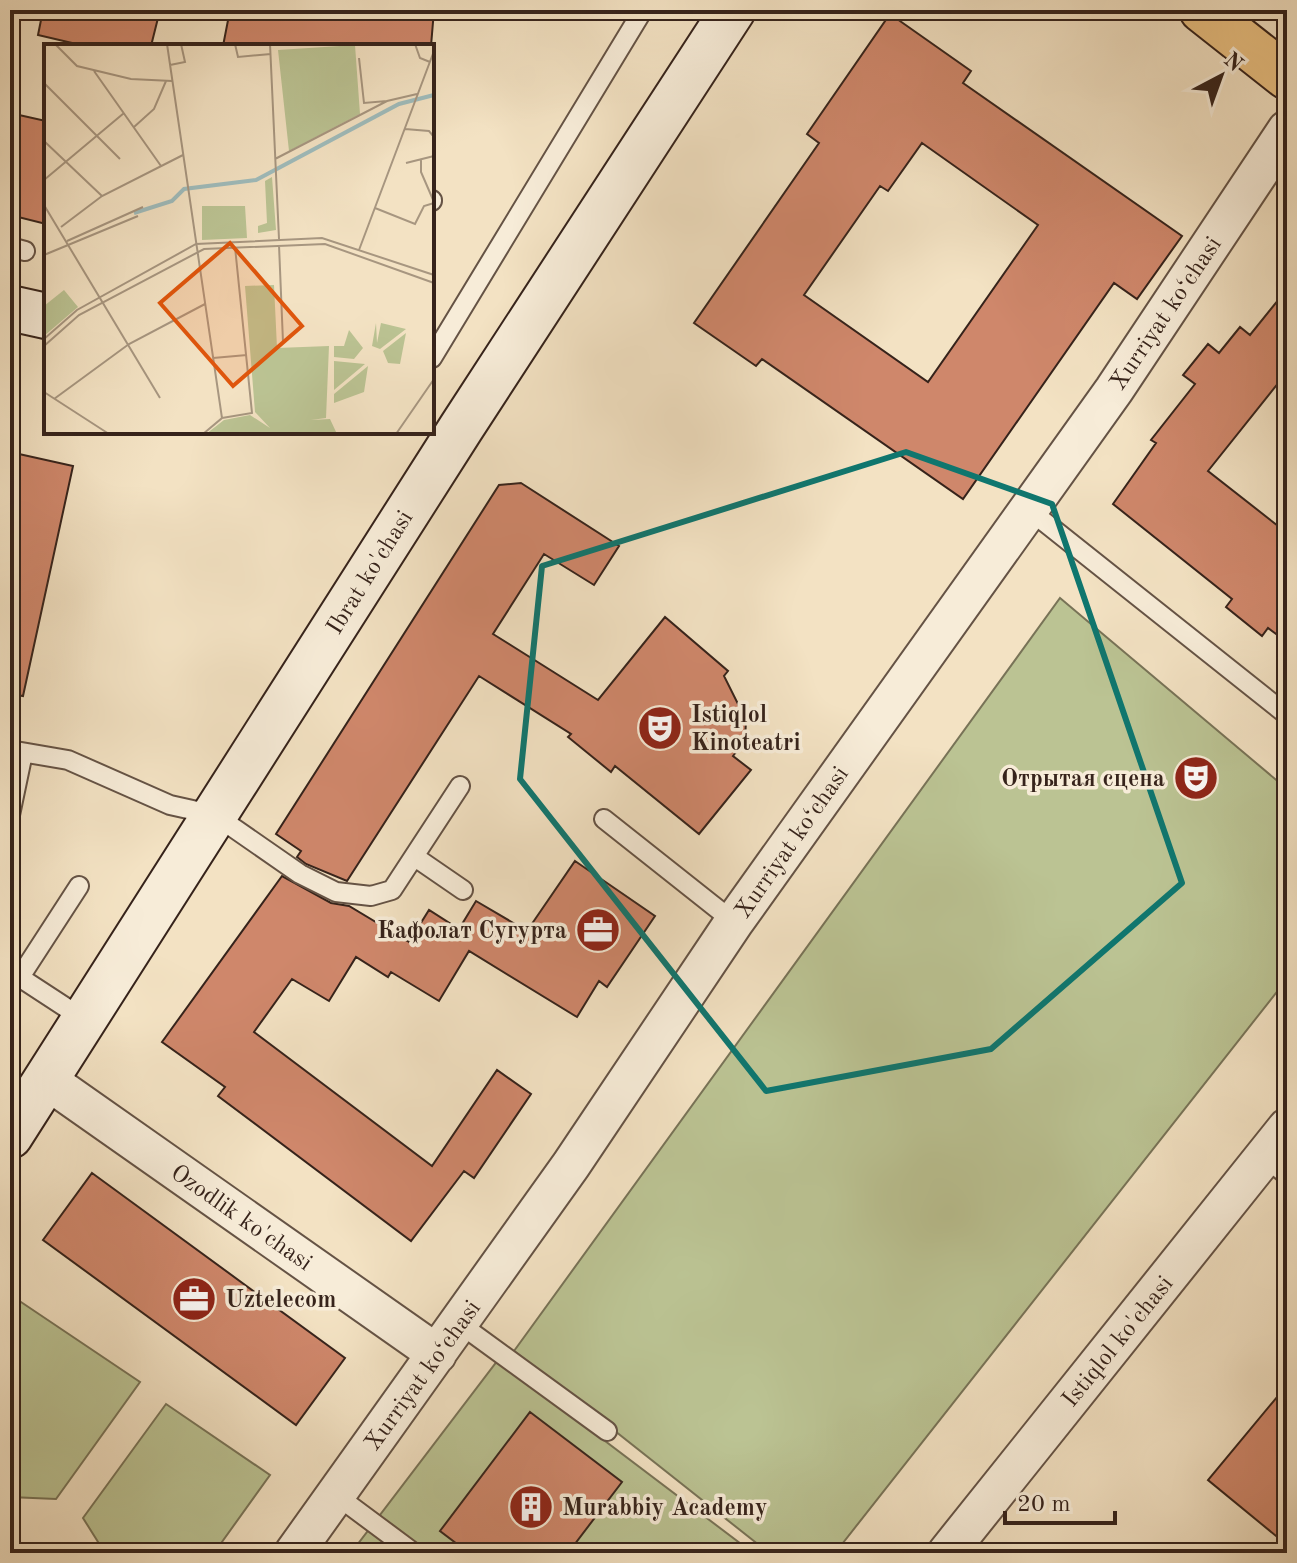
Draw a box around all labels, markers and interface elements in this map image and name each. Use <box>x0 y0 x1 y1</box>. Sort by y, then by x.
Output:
north arrow <box>1181 36 1261 116</box>
inset map <box>44 44 434 434</box>
text: N <box>1219 49 1247 76</box>
street label: Xurriyat ko‘chasi <box>1107 233 1227 395</box>
street label: Ibrat ko'chasi <box>323 507 418 639</box>
theatre icon: Istiqlol Kinoteatri <box>636 704 684 752</box>
place label: Istiqlol Kinoteatri <box>691 704 801 756</box>
theatre icon: Отрытая сцена <box>1172 754 1220 802</box>
street label: Xurriyat ko‘chasi <box>731 763 854 923</box>
place label: Отрытая сцена <box>1001 768 1165 792</box>
office icon: Кафолат Сугурта <box>574 906 622 954</box>
place label: Кафолат Сугурта <box>377 920 567 944</box>
street label: Ozodlik ko'chasi <box>166 1161 316 1276</box>
street label: Istiqlol ko'chasi <box>1059 1272 1178 1412</box>
office icon: Uztelecom <box>170 1275 218 1323</box>
place label: Uztelecom <box>225 1289 336 1313</box>
street label: Xurriyat ko‘chasi <box>361 1297 486 1456</box>
scale bar <box>1005 1475 1115 1525</box>
building icon: Murabbiy Academy <box>507 1483 555 1531</box>
text: 20 m <box>1017 1493 1071 1517</box>
place label: Murabbiy Academy <box>562 1497 768 1521</box>

